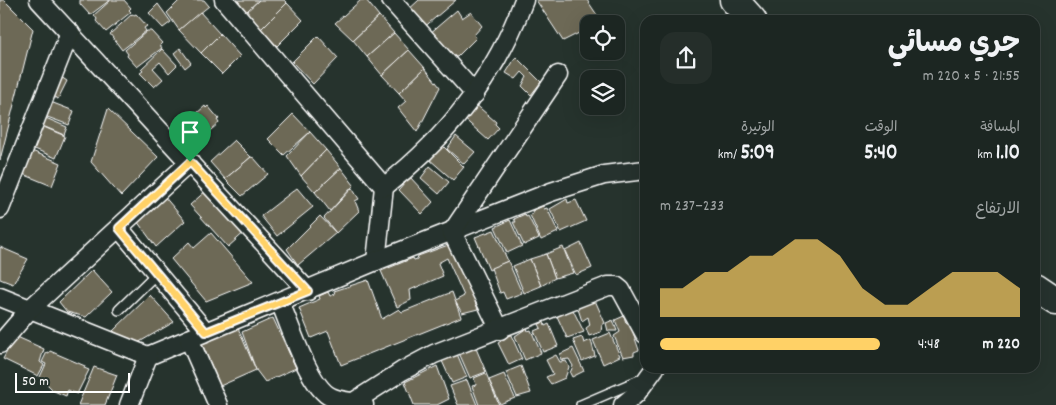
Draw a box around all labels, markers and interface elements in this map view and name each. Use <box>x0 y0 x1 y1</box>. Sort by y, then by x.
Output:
map controls <box>580 15 625 115</box>
button: locate <box>580 15 625 60</box>
text: جري مسائي <box>888 26 1020 66</box>
button: share <box>660 32 712 84</box>
text: 21:55 · 5 × 220 m <box>923 65 1020 88</box>
button: layers <box>580 70 625 115</box>
pin <box>169 111 211 162</box>
icon: arrive <box>176 118 204 146</box>
text: الوتيرة <box>741 118 775 138</box>
text: الوقت <box>865 118 897 138</box>
text: المسافة <box>980 118 1020 138</box>
text: 5:09 <box>740 139 775 169</box>
text: 5:40 <box>864 139 897 169</box>
text: 1.10 <box>996 139 1020 169</box>
text: /km <box>718 145 740 165</box>
text: km <box>977 145 996 165</box>
text: 233–237 m <box>660 195 724 218</box>
text: الارتفاع <box>975 198 1020 221</box>
text: 4:48 <box>918 333 940 356</box>
text: 220 m <box>983 333 1020 356</box>
scale bar <box>15 370 130 393</box>
text: 50 m <box>22 372 49 392</box>

